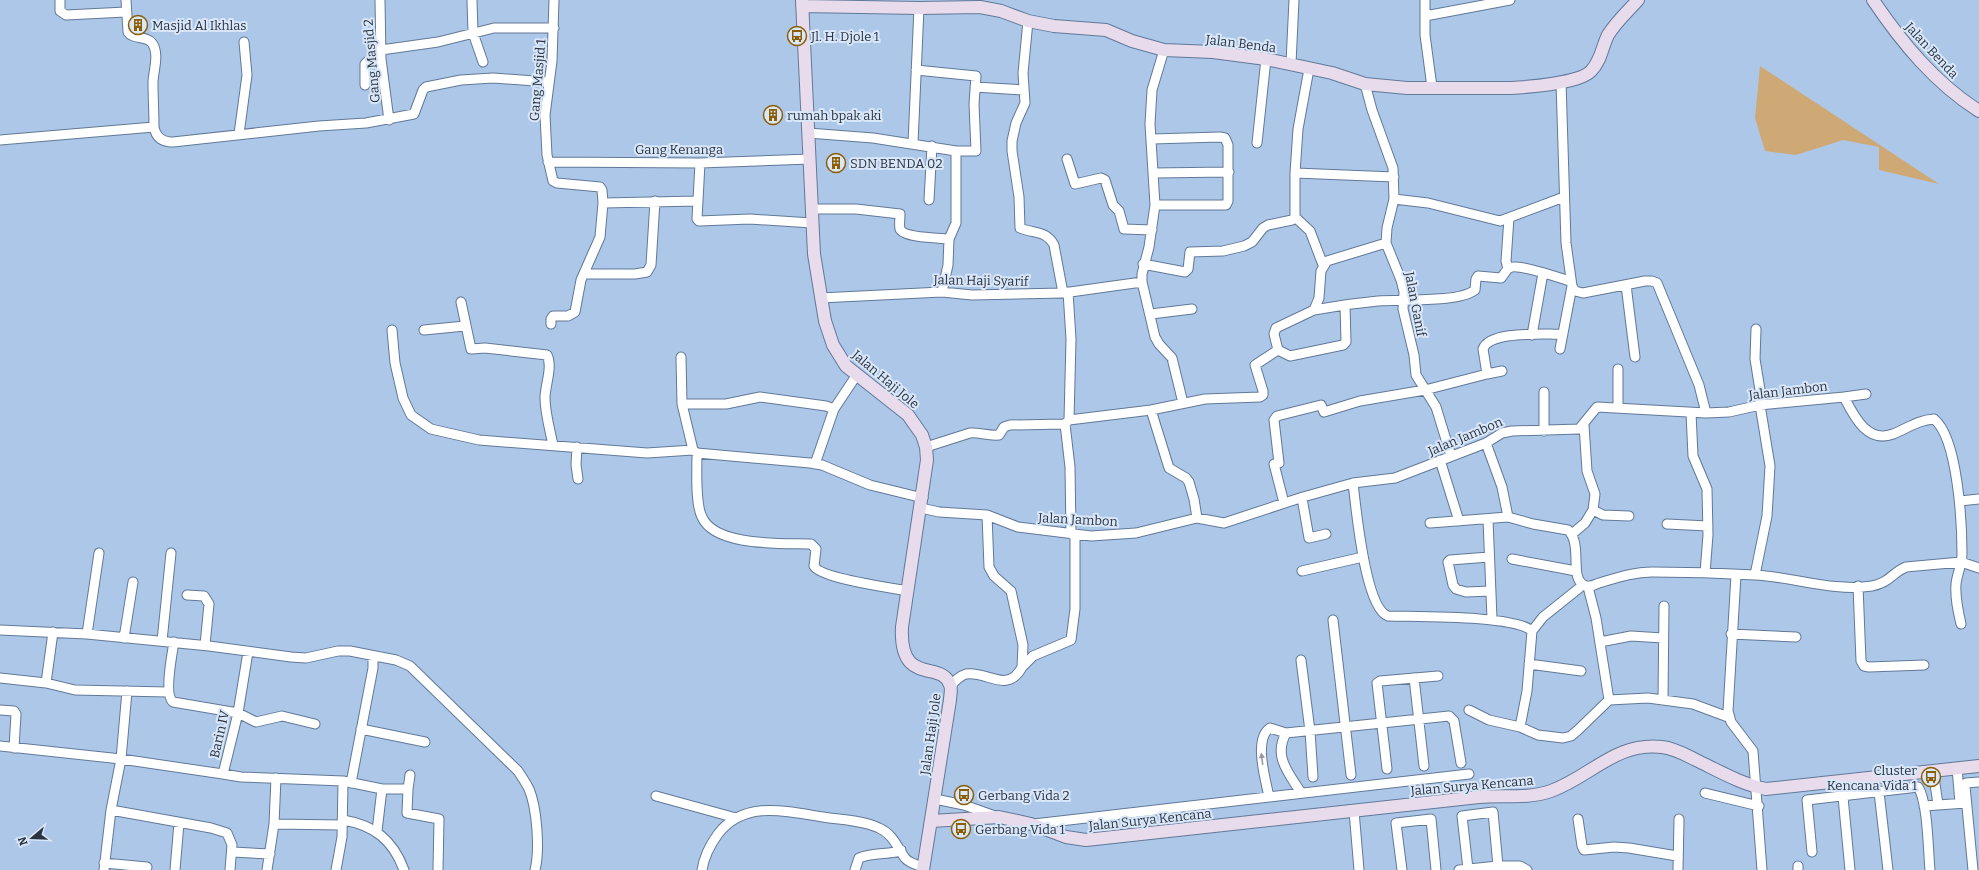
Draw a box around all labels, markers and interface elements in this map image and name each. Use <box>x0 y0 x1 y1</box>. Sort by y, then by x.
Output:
building icon: Masjid Al Ikhlas <box>127 14 149 36</box>
place label: Masjid Al Ikhlas <box>152 18 247 33</box>
street label: Gang Masjid 2 <box>360 18 383 104</box>
street label: Jalan Benda <box>1901 19 1961 81</box>
bus stop icon: Jl. H. Djole 1 <box>786 25 808 47</box>
place label: Jl. H. Djole 1 <box>810 29 880 44</box>
street label: Jalan Benda <box>1204 32 1277 55</box>
street label: Gang Masjid 1 <box>526 38 549 122</box>
building icon: rumah bpak aki <box>762 104 784 126</box>
place label: rumah bpak aki <box>787 108 882 123</box>
street label: Gang Kenanga <box>635 142 723 157</box>
building icon: SDN BENDA 02 <box>825 152 847 174</box>
place label: SDN BENDA 02 <box>850 156 942 171</box>
street label: Jalan Ganif <box>1402 269 1429 339</box>
street label: Jalan Haji Syarif <box>932 272 1030 289</box>
street label: Jalan Haji Jole <box>849 347 922 412</box>
street label: Jalan Jambon <box>1747 378 1829 403</box>
street label: Jalan Jambon <box>1425 414 1505 459</box>
street label: Jalan Jambon <box>1037 510 1119 529</box>
street label: Jalan Haji Jole <box>917 692 944 777</box>
street label: Barin IV <box>207 709 232 760</box>
one-way arrow <box>1259 752 1265 765</box>
place label: Cluster Kencana Vida 1 <box>1827 763 1918 793</box>
bus stop icon: Cluster Kencana Vida 1 <box>1920 766 1942 788</box>
street label: Jalan Surya Kencana <box>1409 773 1534 798</box>
bus stop icon: Gerbang Vida 2 <box>953 784 975 806</box>
place label: Gerbang Vida 2 <box>978 788 1070 803</box>
street label: Jalan Surya Kencana <box>1087 806 1212 834</box>
north arrow <box>12 818 52 858</box>
bus stop icon: Gerbang Vida 1 <box>950 818 972 840</box>
place label: Gerbang Vida 1 <box>975 822 1065 837</box>
text: N <box>15 834 31 847</box>

